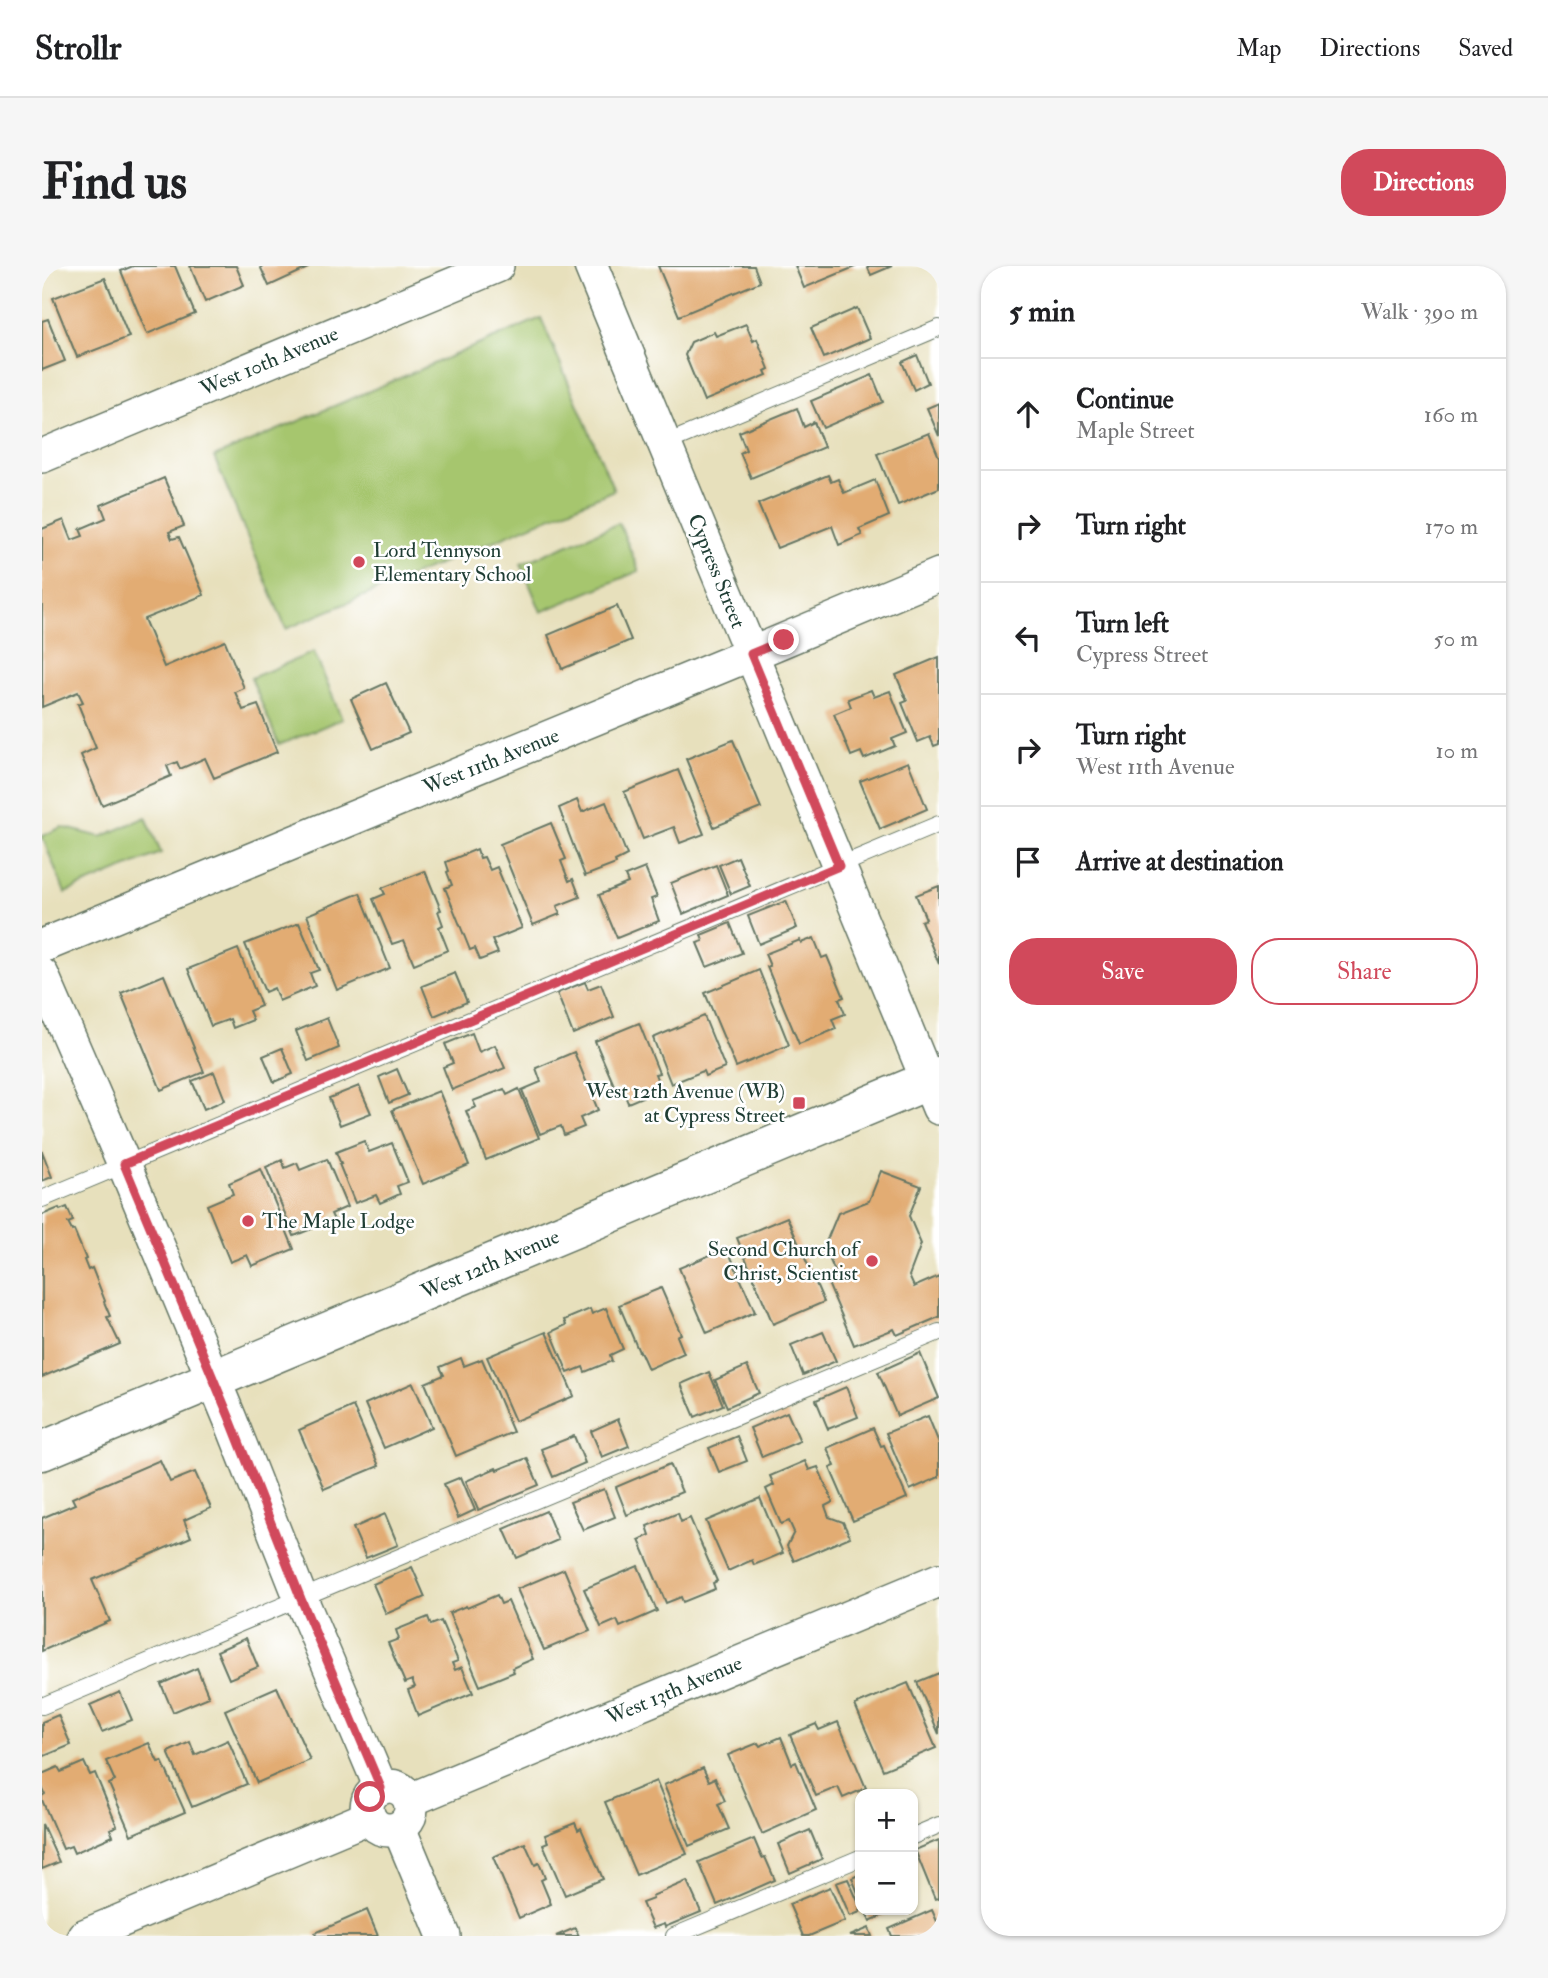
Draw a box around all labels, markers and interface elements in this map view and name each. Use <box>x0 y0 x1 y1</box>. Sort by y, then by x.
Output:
text: Strollr <box>35 28 121 69</box>
text: Map <box>1236 33 1281 64</box>
text: Directions <box>1319 33 1420 64</box>
text: Saved <box>1458 33 1513 64</box>
button: Directions <box>1341 149 1506 216</box>
text: Find us <box>42 152 187 213</box>
text: 5 min <box>1009 293 1075 330</box>
text: Walk · 390 m <box>1361 297 1478 326</box>
street label: West 10th Avenue <box>195 320 343 403</box>
text: Continue <box>1076 384 1174 416</box>
icon: ahead <box>1009 395 1047 433</box>
text: 160 m <box>1424 400 1478 429</box>
text: Maple Street <box>1076 416 1195 445</box>
icon: right <box>1009 507 1047 545</box>
street label: Cypress Street <box>681 510 752 632</box>
text: Turn right <box>1076 510 1186 542</box>
text: 170 m <box>1425 512 1478 541</box>
place label: Lord Tennyson Elementary School <box>373 537 532 588</box>
marker: Lord Tennyson Elementary School <box>351 554 367 570</box>
text: Turn left <box>1076 608 1169 640</box>
icon: left <box>1009 619 1047 657</box>
route end <box>768 624 799 655</box>
text: 50 m <box>1434 624 1478 653</box>
text: Cypress Street <box>1076 640 1208 669</box>
text: Turn right <box>1076 720 1186 752</box>
street label: West 11th Avenue <box>418 722 564 801</box>
icon: right <box>1009 731 1047 769</box>
text: 10 m <box>1435 736 1478 765</box>
text: West 11th Avenue <box>1076 752 1235 781</box>
icon: arrive <box>1009 843 1047 881</box>
text: Arrive at destination <box>1076 846 1284 878</box>
button: Save <box>1009 938 1237 1005</box>
button: Share <box>1251 938 1478 1005</box>
place label: West 12th Avenue (WB) at Cypress Street <box>585 1078 785 1129</box>
marker: West 12th Avenue (WB) at Cypress Street <box>791 1095 807 1111</box>
place label: The Maple Lodge <box>262 1208 415 1235</box>
marker: The Maple Lodge <box>240 1213 256 1229</box>
street label: West 12th Avenue <box>416 1223 564 1306</box>
place label: Second Church of Christ, Scientist <box>708 1236 861 1287</box>
marker: Second Church of Christ, Scientist <box>864 1253 880 1269</box>
street label: West 13th Avenue <box>601 1650 747 1732</box>
route start <box>354 1781 385 1812</box>
map controls <box>855 1789 918 1915</box>
button: + <box>855 1789 918 1852</box>
button: − <box>855 1852 918 1915</box>

